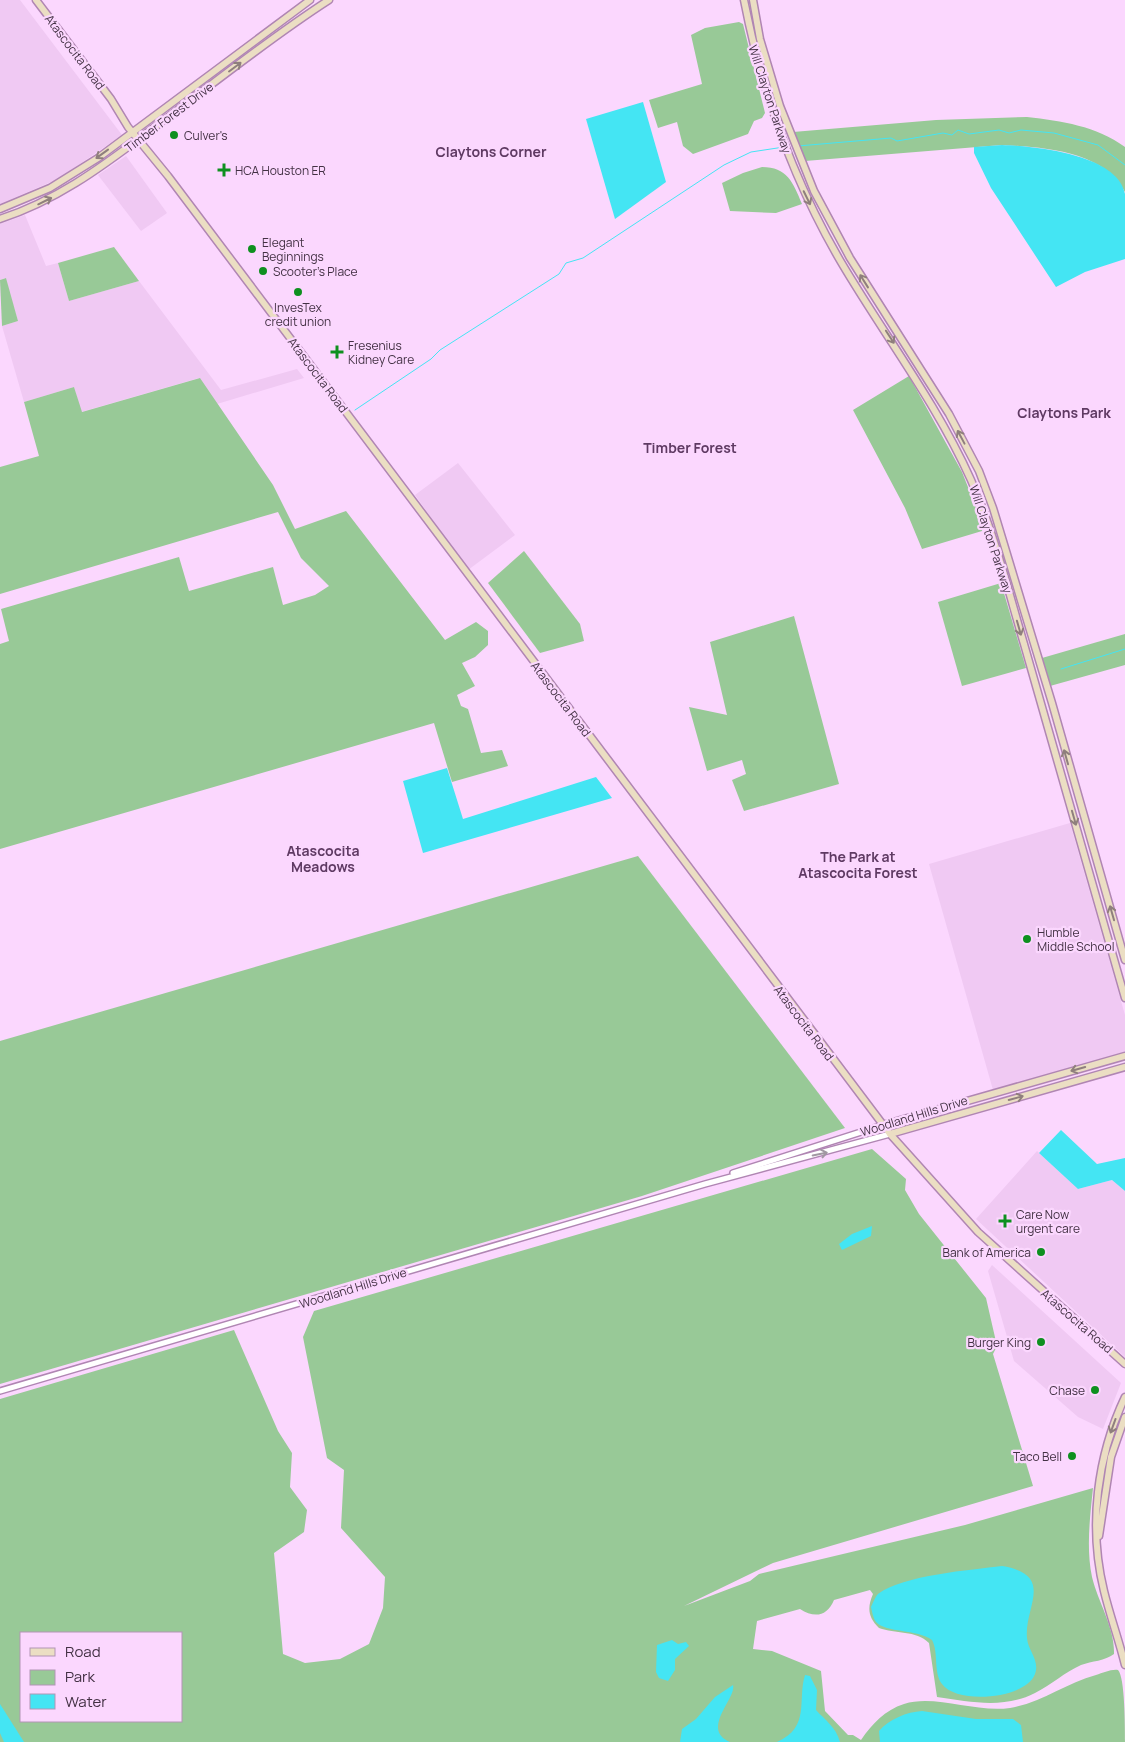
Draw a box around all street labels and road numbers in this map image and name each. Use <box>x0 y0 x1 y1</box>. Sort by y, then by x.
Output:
street label: Atascocita Road <box>41 11 109 93</box>
street label: Will Clayton Parkway <box>744 43 796 156</box>
street label: Timber Forest Drive <box>121 78 217 156</box>
street label: Atascocita Road <box>284 334 352 416</box>
street label: Will Clayton Parkway <box>965 483 1017 596</box>
street label: Atascocita Road <box>527 658 595 740</box>
street label: Atascocita Road <box>770 982 838 1064</box>
street label: Woodland Hills Drive <box>858 1092 970 1140</box>
street label: Woodland Hills Drive <box>297 1264 409 1312</box>
street label: Atascocita Road <box>1037 1285 1117 1357</box>

